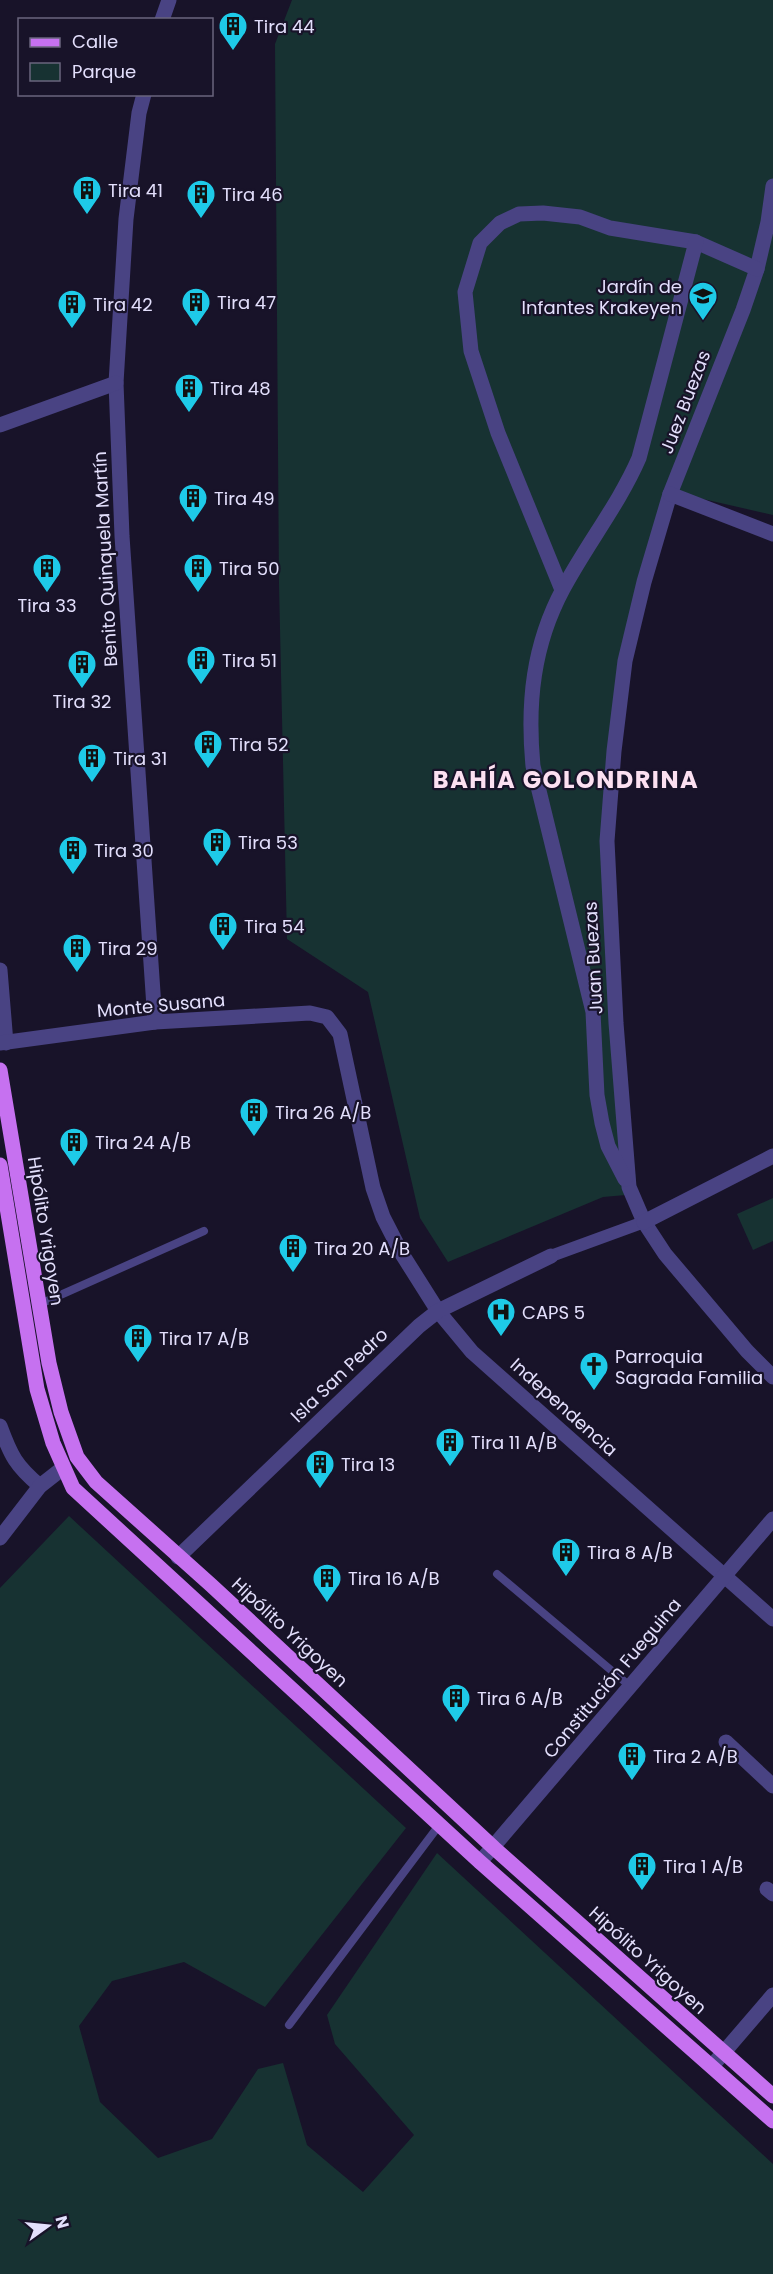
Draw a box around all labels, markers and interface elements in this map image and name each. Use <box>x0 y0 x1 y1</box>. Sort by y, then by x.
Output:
building icon: Tira 44 <box>217 10 249 52</box>
place label: Tira 44 <box>254 14 315 39</box>
legend <box>18 18 213 96</box>
text: Calle <box>72 29 118 54</box>
text: Parque <box>72 59 136 84</box>
building icon: Tira 41 <box>71 174 103 216</box>
place label: Tira 41 <box>108 178 163 203</box>
building icon: Tira 46 <box>185 178 217 220</box>
place label: Tira 46 <box>222 182 283 207</box>
place label: Jardín de Infantes Krakeyen <box>522 274 682 320</box>
school or university icon: Jardín de Infantes Krakeyen <box>687 280 719 322</box>
building icon: Tira 47 <box>180 286 212 328</box>
building icon: Tira 42 <box>56 288 88 330</box>
place label: Tira 47 <box>217 290 276 315</box>
place label: Tira 42 <box>93 292 153 317</box>
street label: Juez Buezas <box>654 347 716 457</box>
building icon: Tira 48 <box>173 372 205 414</box>
place label: Tira 48 <box>210 376 271 401</box>
street label: Benito Quinquela Martín <box>87 451 123 667</box>
building icon: Tira 49 <box>177 482 209 524</box>
place label: Tira 49 <box>214 486 275 511</box>
building icon: Tira 33 <box>31 552 63 594</box>
building icon: Tira 50 <box>182 552 214 594</box>
place label: Tira 50 <box>219 556 279 581</box>
place label: Tira 33 <box>17 593 77 618</box>
building icon: Tira 51 <box>185 644 217 686</box>
building icon: Tira 32 <box>66 648 98 690</box>
place label: Tira 51 <box>222 648 277 673</box>
place label: Tira 32 <box>53 689 111 714</box>
building icon: Tira 52 <box>192 728 224 770</box>
place label: Tira 52 <box>229 732 289 757</box>
building icon: Tira 31 <box>76 742 108 784</box>
place label: Tira 31 <box>113 746 167 771</box>
district label: BAHÍA GOLONDRINA <box>433 763 699 796</box>
building icon: Tira 53 <box>201 826 233 868</box>
place label: Tira 53 <box>238 830 298 855</box>
building icon: Tira 30 <box>57 834 89 876</box>
place label: Tira 30 <box>94 838 154 863</box>
street label: Juan Buezas <box>578 901 608 1015</box>
building icon: Tira 54 <box>207 910 239 952</box>
place label: Tira 54 <box>244 914 304 939</box>
building icon: Tira 29 <box>61 932 93 974</box>
place label: Tira 29 <box>98 936 158 961</box>
street label: Monte Susana <box>96 987 226 1023</box>
building icon: Tira 26 A/B <box>238 1096 270 1138</box>
place label: Tira 26 A/B <box>275 1100 371 1125</box>
building icon: Tira 24 A/B <box>58 1126 90 1168</box>
place label: Tira 24 A/B <box>95 1130 191 1155</box>
street label: Hipólito Yrigoyen <box>22 1155 70 1307</box>
building icon: Tira 20 A/B <box>277 1232 309 1274</box>
place label: Tira 20 A/B <box>314 1236 410 1261</box>
hospital icon: CAPS 5 <box>485 1296 517 1338</box>
place label: CAPS 5 <box>522 1300 585 1325</box>
building icon: Tira 17 A/B <box>122 1322 154 1364</box>
street label: Isla San Pedro <box>285 1322 393 1428</box>
place label: Tira 17 A/B <box>159 1326 249 1351</box>
place label: Parroquia Sagrada Familia <box>615 1344 763 1390</box>
church icon: Parroquia Sagrada Familia <box>578 1350 610 1392</box>
street label: Independencia <box>505 1352 623 1462</box>
building icon: Tira 11 A/B <box>434 1426 466 1468</box>
place label: Tira 11 A/B <box>471 1430 557 1455</box>
building icon: Tira 13 <box>304 1448 336 1490</box>
place label: Tira 13 <box>341 1452 395 1477</box>
building icon: Tira 8 A/B <box>550 1536 582 1578</box>
place label: Tira 8 A/B <box>587 1540 673 1565</box>
building icon: Tira 16 A/B <box>311 1562 343 1604</box>
place label: Tira 16 A/B <box>348 1566 440 1591</box>
street label: Hipólito Yrigoyen <box>226 1572 354 1692</box>
street label: Constitución Fueguina <box>537 1593 687 1763</box>
building icon: Tira 6 A/B <box>440 1682 472 1724</box>
place label: Tira 6 A/B <box>477 1686 563 1711</box>
building icon: Tira 2 A/B <box>616 1740 648 1782</box>
place label: Tira 2 A/B <box>653 1744 738 1769</box>
building icon: Tira 1 A/B <box>626 1850 658 1892</box>
place label: Tira 1 A/B <box>663 1854 743 1879</box>
street label: Hipólito Yrigoyen <box>584 1900 712 2020</box>
north arrow <box>18 2196 78 2256</box>
text: N <box>49 2213 75 2231</box>

